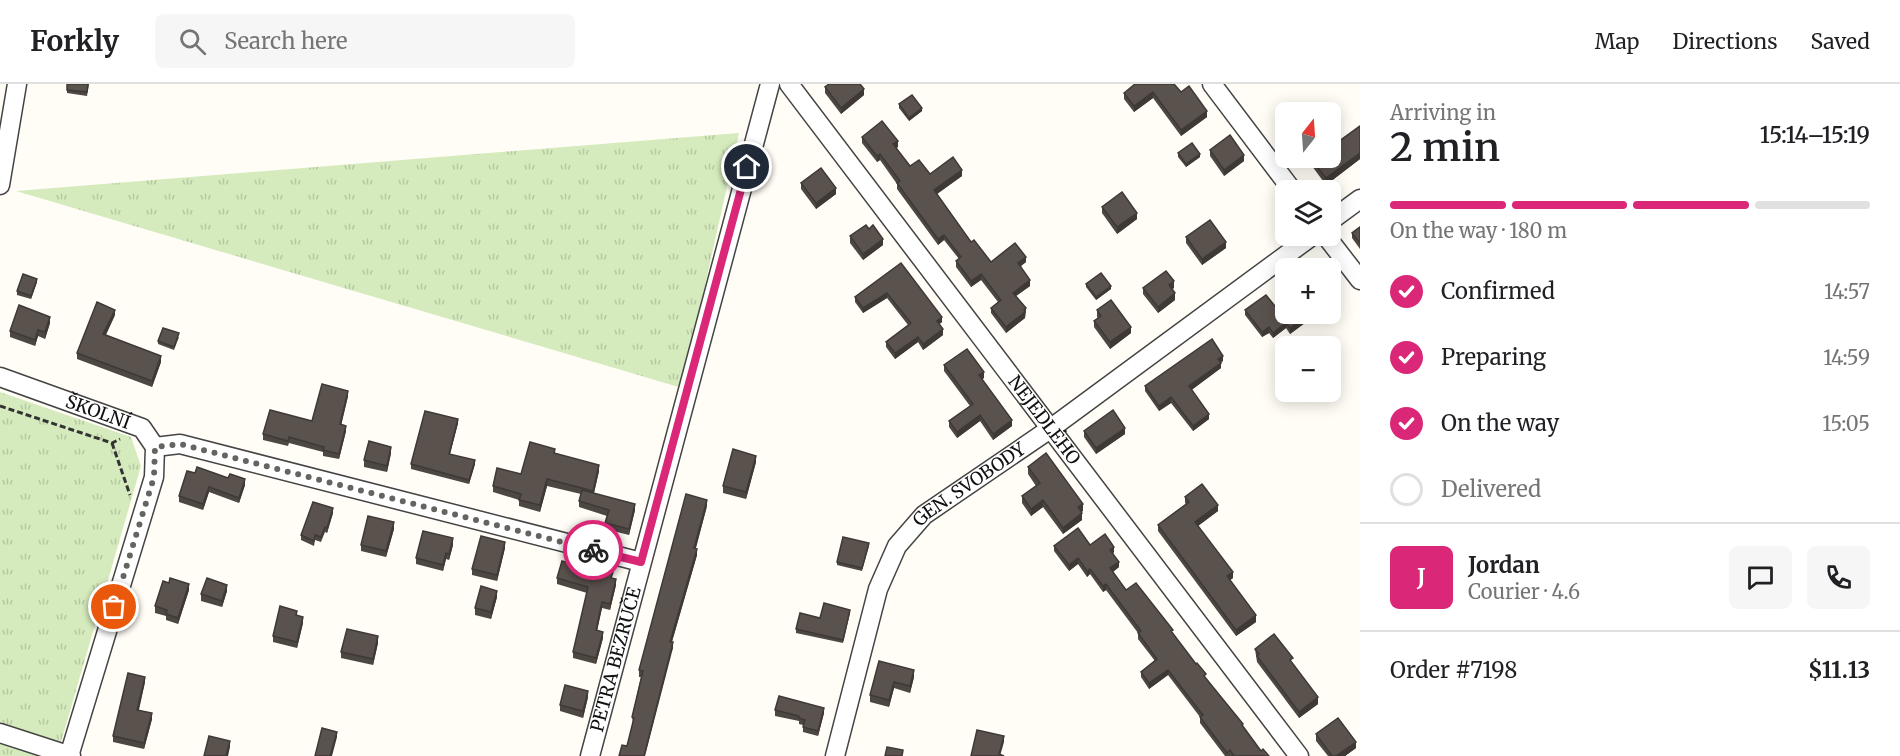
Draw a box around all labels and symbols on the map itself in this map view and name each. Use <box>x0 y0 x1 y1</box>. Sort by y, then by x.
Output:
north arrow <box>1275 102 1341 168</box>
pin <box>721 141 772 192</box>
street label: NEJEDLÉHO <box>1003 371 1086 469</box>
street label: ŠKOLNÍ <box>62 389 134 434</box>
street label: GEN. SVOBODY <box>907 437 1030 531</box>
courier <box>563 520 623 580</box>
pin <box>88 581 139 632</box>
street label: PETRA BEZRUČE <box>585 584 646 734</box>

